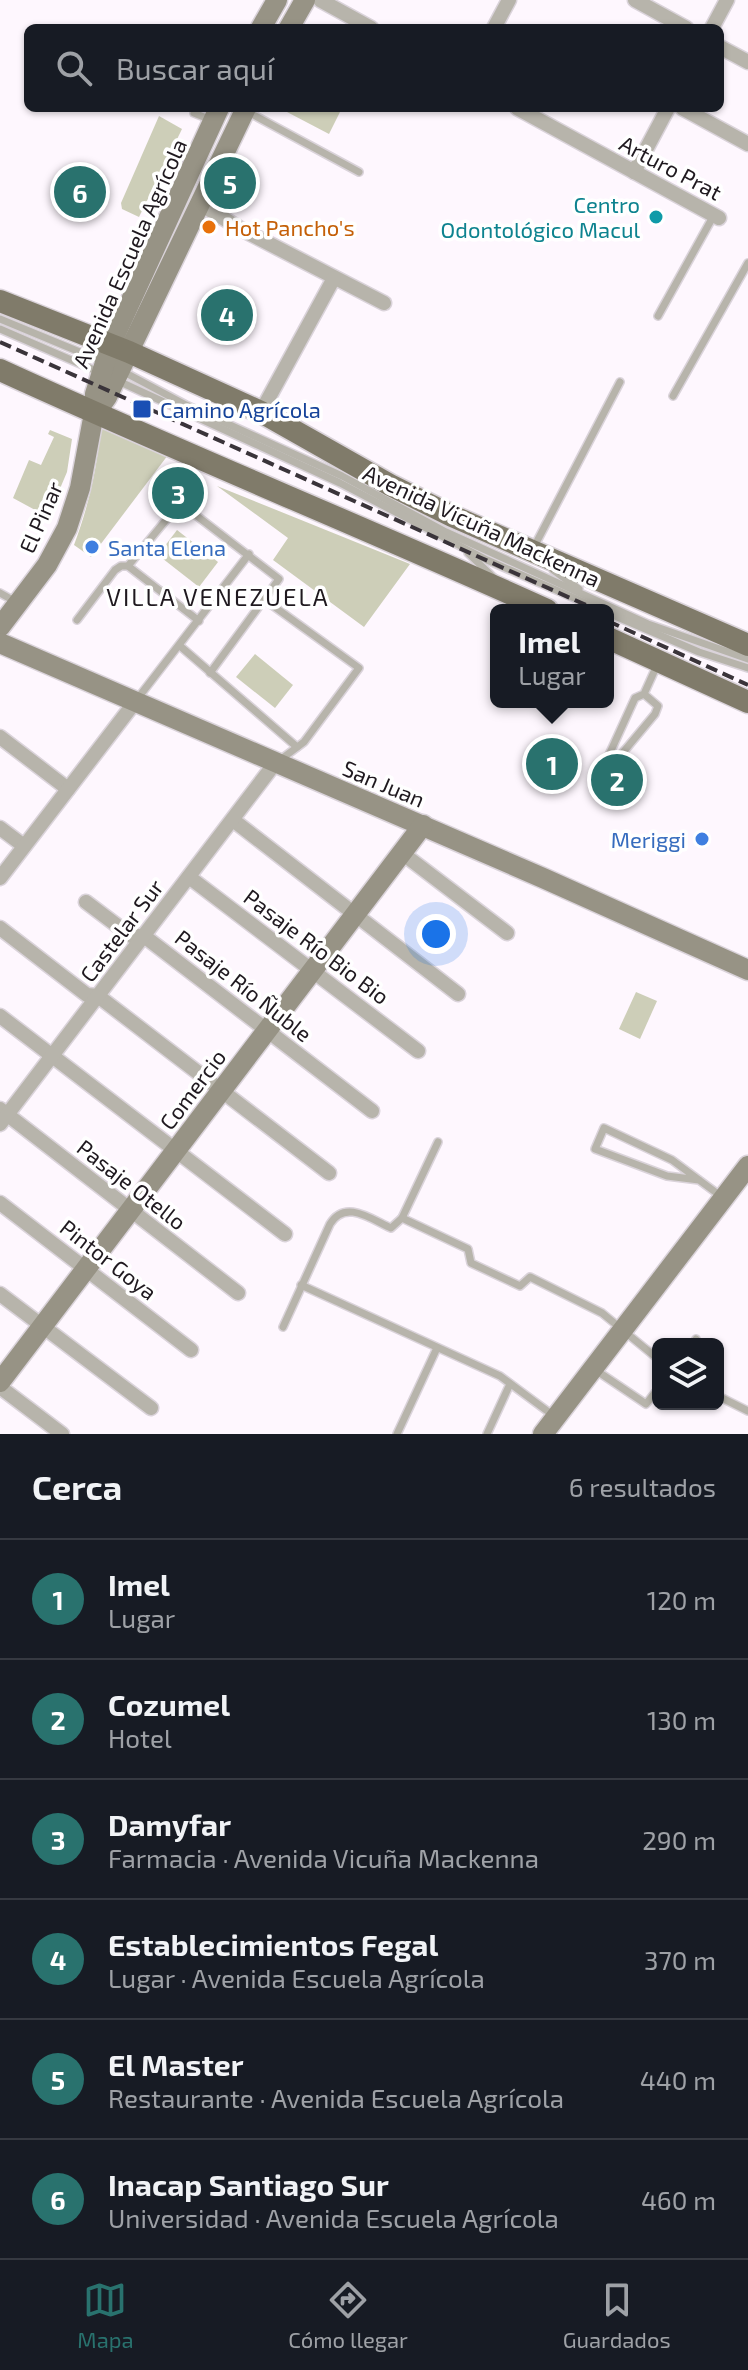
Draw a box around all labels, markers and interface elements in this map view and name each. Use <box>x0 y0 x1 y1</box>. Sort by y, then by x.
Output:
search box <box>24 24 724 112</box>
icon: search <box>52 46 96 90</box>
text: Buscar aquí <box>116 50 274 86</box>
street label: Arturo Prat <box>616 129 726 205</box>
street label: Avenida Escuela Agrícola <box>67 134 191 372</box>
pin: 5 <box>204 153 256 213</box>
pin: 6 <box>54 162 106 222</box>
place label: Centro Odontológico Macul <box>441 191 640 242</box>
marker: Centro Odontológico Macul <box>647 208 665 226</box>
place label: Hot Pancho's <box>225 214 355 240</box>
marker: Hot Pancho's <box>200 218 218 236</box>
pin: 4 <box>201 285 253 345</box>
place label: Camino Agrícola <box>160 396 321 422</box>
marker: Camino Agrícola <box>131 398 153 420</box>
street label: Avenida Vicuña Mackenna <box>359 459 605 591</box>
pin: 3 <box>152 463 204 523</box>
street label: El Pinar <box>13 477 67 557</box>
place label: Santa Elena <box>108 534 226 560</box>
marker: Santa Elena <box>83 538 101 556</box>
district label: VILLA VENEZUELA <box>106 582 330 611</box>
popup <box>490 604 614 708</box>
text: Imel <box>518 623 580 659</box>
text: Lugar <box>518 659 586 690</box>
pin: 1 <box>526 734 578 794</box>
pin: 2 <box>591 750 643 810</box>
street label: San Juan <box>339 754 429 812</box>
place label: Meriggi <box>611 826 686 852</box>
marker: Meriggi <box>693 830 711 848</box>
street label: Castelar Sur <box>74 873 168 986</box>
street label: Pasaje Río Bio Bio <box>239 883 395 1010</box>
your location <box>416 914 456 954</box>
street label: Pasaje Río Ñuble <box>170 924 317 1047</box>
street label: Comercio <box>154 1044 230 1134</box>
street label: Pasaje Otello <box>72 1133 192 1235</box>
street label: Pintor Goya <box>56 1213 162 1305</box>
map controls <box>652 1338 724 1410</box>
button: layers <box>652 1338 724 1410</box>
text: Cerca <box>32 1466 122 1507</box>
text: 6 resultados <box>569 1471 716 1502</box>
text: Imel <box>108 1566 170 1602</box>
text: 1 <box>52 1584 64 1615</box>
text: 120 m <box>647 1584 716 1615</box>
text: Lugar <box>108 1602 175 1633</box>
text: Cozumel <box>108 1686 230 1722</box>
text: 2 <box>50 1704 66 1735</box>
text: 130 m <box>647 1704 716 1735</box>
text: Hotel <box>108 1722 172 1753</box>
text: Damyfar <box>108 1806 231 1842</box>
text: 3 <box>51 1824 65 1855</box>
text: 290 m <box>642 1824 716 1855</box>
text: Farmacia · Avenida Vicuña Mackenna <box>108 1842 539 1873</box>
text: Establecimientos Fegal <box>108 1926 438 1962</box>
text: 4 <box>50 1944 66 1975</box>
text: 370 m <box>644 1944 716 1975</box>
text: Lugar · Avenida Escuela Agrícola <box>108 1962 485 1993</box>
text: El Master <box>108 2046 244 2082</box>
text: 5 <box>51 2064 65 2095</box>
text: 440 m <box>640 2064 716 2095</box>
text: Restaurante · Avenida Escuela Agrícola <box>108 2082 564 2113</box>
text: Inacap Santiago Sur <box>108 2166 389 2202</box>
text: 6 <box>50 2184 66 2215</box>
text: 460 m <box>641 2184 716 2215</box>
text: Universidad · Avenida Escuela Agrícola <box>108 2202 559 2233</box>
tab: Mapa <box>77 2278 134 2352</box>
tab: Cómo llegar <box>288 2278 408 2352</box>
tab: Guardados <box>563 2278 671 2352</box>

